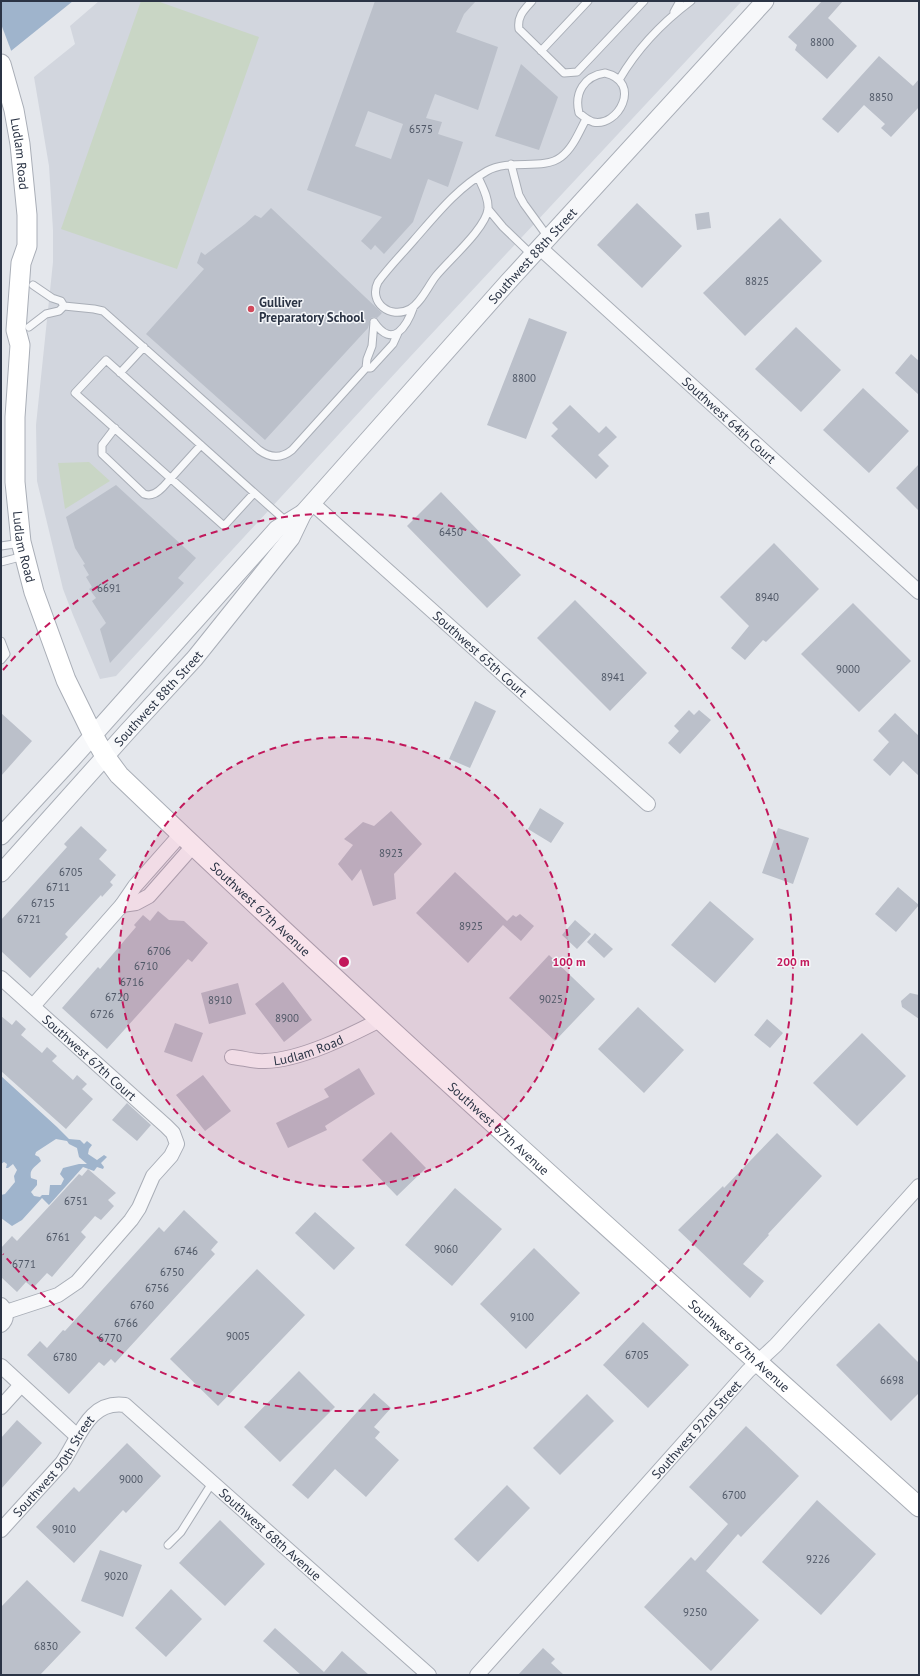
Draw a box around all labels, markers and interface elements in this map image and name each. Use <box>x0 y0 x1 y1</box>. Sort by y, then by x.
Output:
house number: 8800 <box>810 35 834 49</box>
house number: 8850 <box>869 90 893 104</box>
street label: Ludlam Road <box>7 116 33 190</box>
house number: 6575 <box>409 122 433 136</box>
street label: Southwest 88th Street <box>484 204 581 307</box>
house number: 8825 <box>745 274 769 288</box>
place label: Gulliver Preparatory School <box>259 294 364 326</box>
marker: Gulliver Preparatory School <box>246 304 256 314</box>
house number: 8800 <box>512 371 536 385</box>
street label: Southwest 64th Court <box>679 373 780 467</box>
street label: Ludlam Road <box>9 510 40 584</box>
house number: 6450 <box>439 525 463 539</box>
house number: 6691 <box>97 581 121 595</box>
house number: 8940 <box>755 590 779 604</box>
street label: Southwest 65th Court <box>429 607 532 701</box>
street label: Southwest 88th Street <box>110 646 207 750</box>
house number: 9000 <box>836 662 860 676</box>
house number: 8941 <box>601 670 625 684</box>
house number: 8923 <box>379 846 403 860</box>
street label: Southwest 67th Avenue <box>207 858 314 960</box>
house number: 6705 <box>59 865 83 879</box>
house number: 6711 <box>46 880 70 894</box>
house number: 6715 <box>31 896 55 910</box>
house number: 6721 <box>17 912 41 926</box>
house number: 8925 <box>459 919 483 933</box>
house number: 6706 <box>147 944 171 958</box>
text: 100 m <box>552 954 586 969</box>
text: 200 m <box>776 954 810 969</box>
centre of rings <box>337 955 351 969</box>
house number: 6710 <box>134 959 158 973</box>
house number: 6716 <box>120 975 144 989</box>
house number: 6720 <box>105 990 129 1004</box>
house number: 9025 <box>539 992 563 1006</box>
house number: 8910 <box>208 993 232 1007</box>
house number: 6726 <box>90 1007 114 1021</box>
street label: Southwest 67th Court <box>39 1011 141 1105</box>
house number: 8900 <box>275 1011 299 1025</box>
street label: Ludlam Road <box>272 1031 346 1069</box>
street label: Southwest 67th Avenue <box>445 1078 553 1179</box>
house number: 6751 <box>64 1194 88 1208</box>
house number: 6761 <box>46 1230 70 1244</box>
house number: 9060 <box>434 1242 458 1256</box>
house number: 6746 <box>174 1244 198 1258</box>
house number: 6771 <box>12 1257 36 1271</box>
house number: 6750 <box>160 1265 184 1279</box>
house number: 6756 <box>145 1281 169 1295</box>
street label: Southwest 67th Avenue <box>685 1295 794 1396</box>
house number: 6760 <box>130 1298 154 1312</box>
house number: 9100 <box>510 1310 534 1324</box>
house number: 6766 <box>114 1316 138 1330</box>
house number: 9005 <box>226 1329 250 1343</box>
house number: 6770 <box>98 1331 122 1345</box>
house number: 6705 <box>625 1348 649 1362</box>
house number: 6780 <box>53 1350 77 1364</box>
house number: 6698 <box>880 1373 904 1387</box>
street label: Southwest 92nd Street <box>647 1376 745 1482</box>
street label: Southwest 90th Street <box>9 1411 98 1520</box>
house number: 9000 <box>119 1472 143 1486</box>
street label: Southwest 68th Avenue <box>216 1484 325 1584</box>
house number: 6700 <box>722 1488 746 1502</box>
house number: 9010 <box>52 1522 76 1536</box>
house number: 9226 <box>806 1552 830 1566</box>
house number: 9020 <box>104 1569 128 1583</box>
house number: 9250 <box>683 1605 707 1619</box>
house number: 6830 <box>34 1639 58 1653</box>

